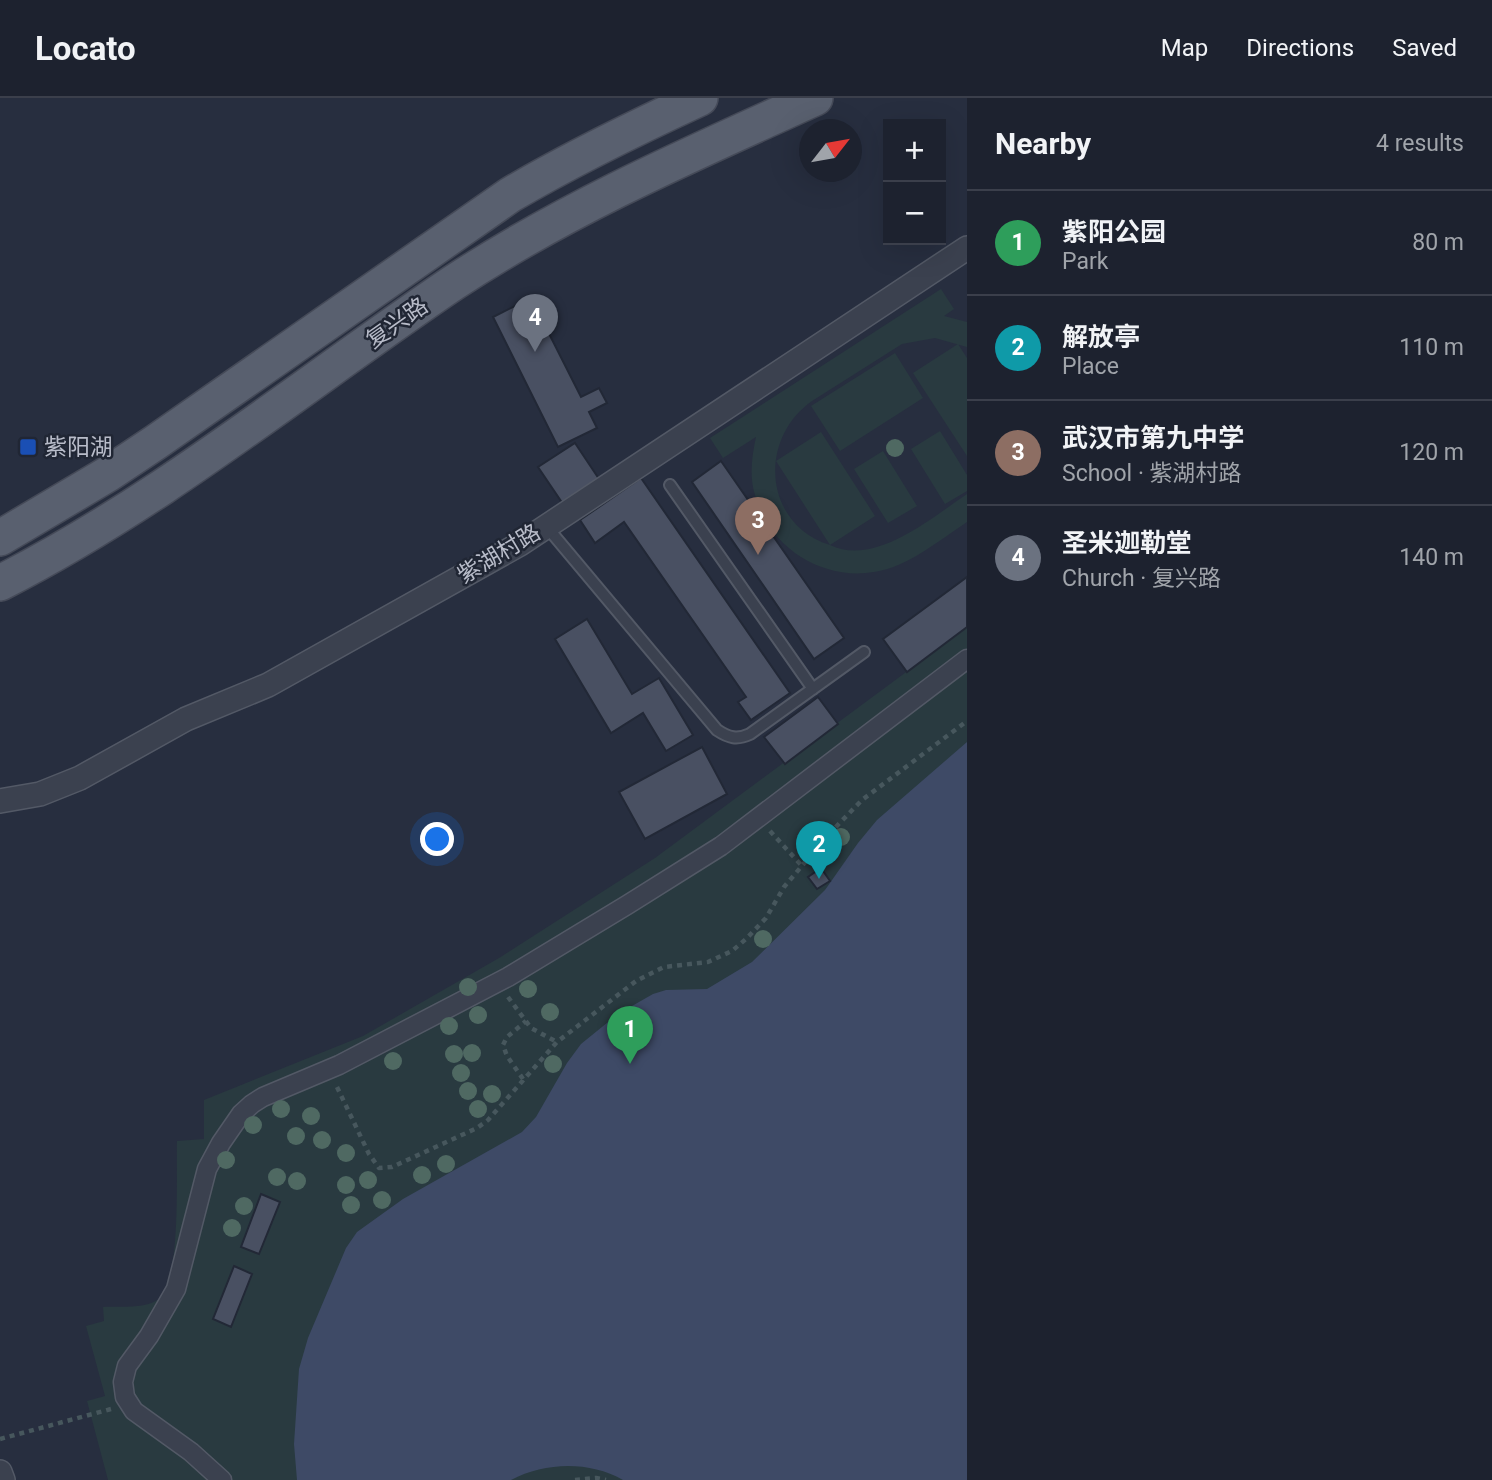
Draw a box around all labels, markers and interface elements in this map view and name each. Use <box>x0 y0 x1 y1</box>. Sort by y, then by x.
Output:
text: Locato <box>35 29 136 68</box>
text: Map <box>1161 34 1208 62</box>
text: Directions <box>1246 34 1354 62</box>
text: Saved <box>1392 34 1457 62</box>
north arrow <box>799 119 862 182</box>
map controls <box>883 119 946 245</box>
button: + <box>883 119 946 182</box>
text: Nearby <box>995 126 1091 161</box>
text: 4 results <box>1376 130 1464 157</box>
button: − <box>883 182 946 245</box>
text: 紫阳公园 <box>1062 217 1166 247</box>
text: 1 <box>1011 229 1025 256</box>
text: 80 m <box>1412 229 1464 256</box>
text: Park <box>1062 248 1108 275</box>
street label: 复兴路 <box>361 292 433 354</box>
pin: 4 <box>512 294 558 352</box>
text: 解放亭 <box>1062 322 1140 352</box>
text: 2 <box>1011 334 1025 361</box>
text: 110 m <box>1399 334 1464 361</box>
text: Place <box>1062 353 1119 380</box>
text: 武汉市第九中学 <box>1062 423 1244 453</box>
place label: 紫阳湖 <box>44 434 113 461</box>
marker: 紫阳湖 <box>18 437 38 457</box>
text: 3 <box>1011 439 1025 466</box>
text: 120 m <box>1399 439 1464 466</box>
text: School · 紫湖村路 <box>1062 460 1242 487</box>
pin: 3 <box>735 497 781 555</box>
street label: 紫湖村路 <box>453 519 545 589</box>
text: 圣米迦勒堂 <box>1062 528 1192 558</box>
text: 4 <box>1011 544 1025 571</box>
text: 140 m <box>1399 544 1464 571</box>
text: Church · 复兴路 <box>1062 565 1221 592</box>
pin: 2 <box>796 821 842 879</box>
your location <box>420 822 454 856</box>
pin: 1 <box>607 1006 653 1064</box>

